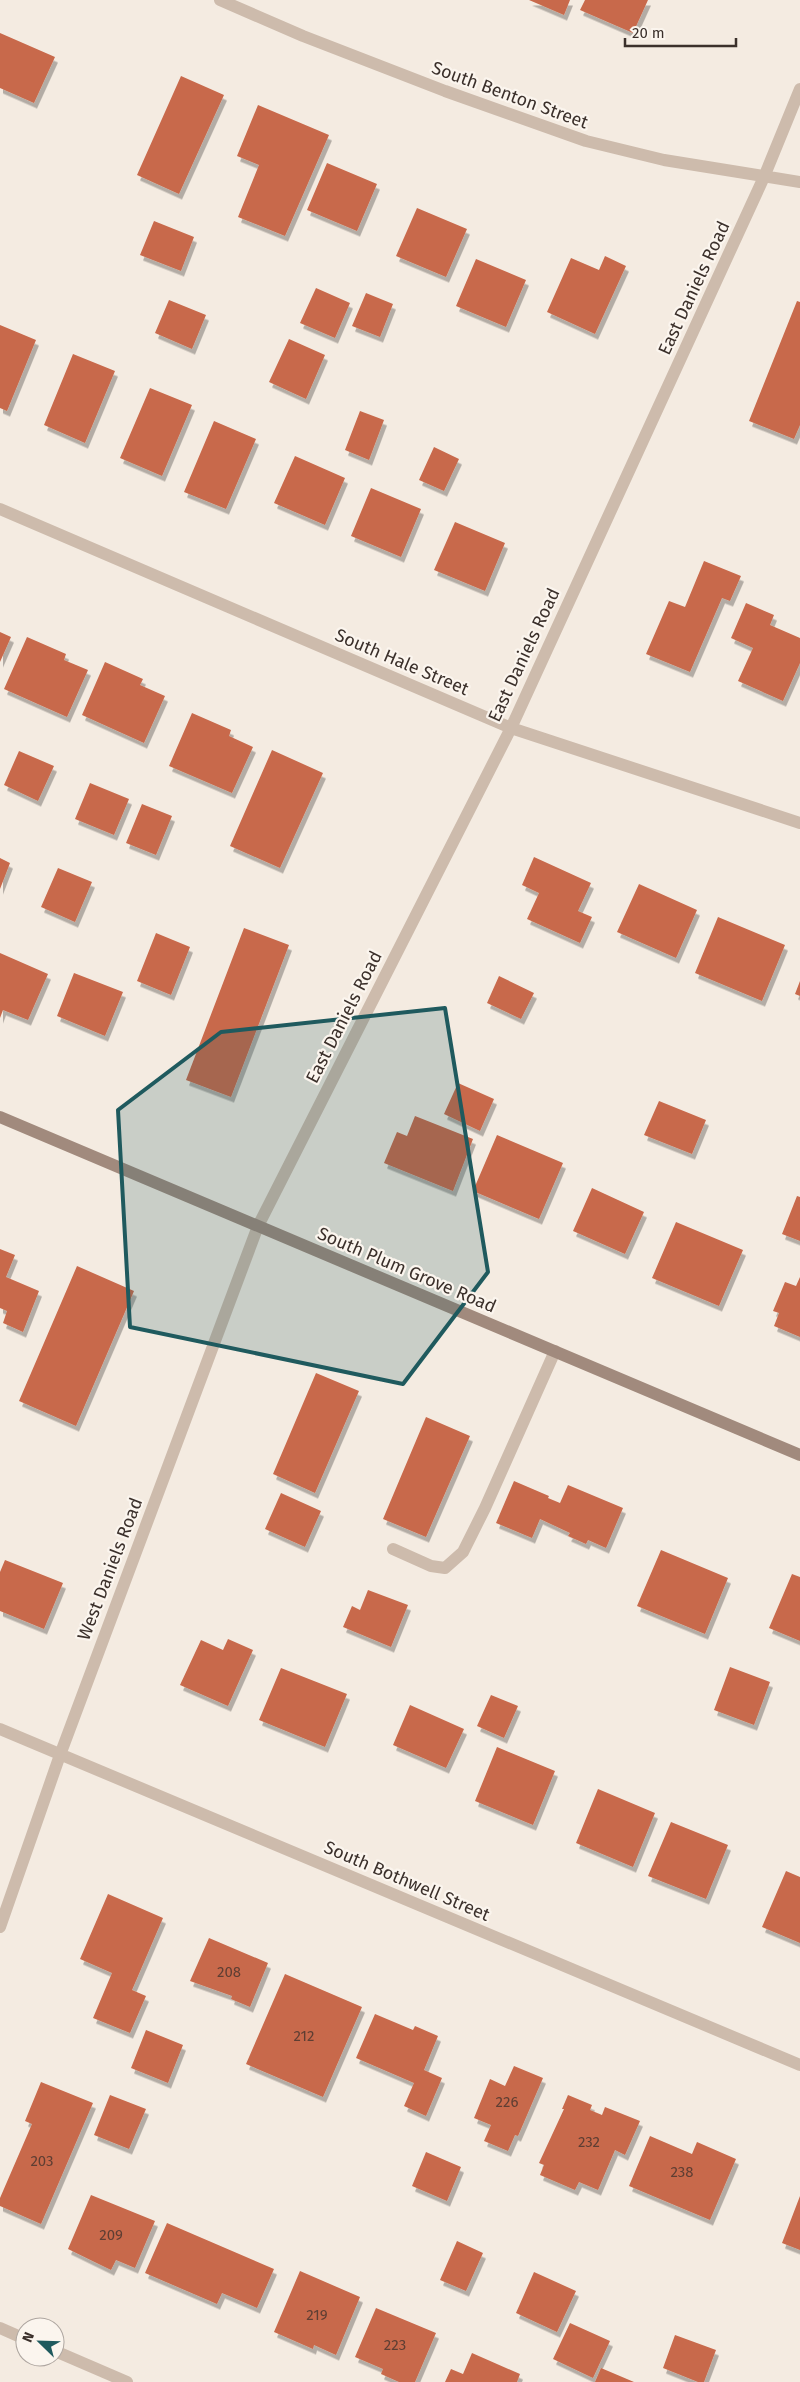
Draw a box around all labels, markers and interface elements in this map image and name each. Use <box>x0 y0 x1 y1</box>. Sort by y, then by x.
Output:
scale bar <box>625 15 736 47</box>
text: 20 m <box>632 24 665 42</box>
street label: South Benton Street <box>429 56 592 134</box>
street label: East Daniels Road <box>653 218 735 358</box>
street label: East Daniels Road <box>483 585 565 725</box>
street label: South Hale Street <box>332 624 473 700</box>
street label: East Daniels Road <box>301 947 387 1087</box>
street label: South Plum Grove Road <box>314 1222 500 1318</box>
street label: West Daniels Road <box>73 1495 147 1643</box>
street label: South Bothwell Street <box>321 1836 494 1926</box>
house number: 208 <box>217 1963 241 1981</box>
house number: 212 <box>294 2027 314 2045</box>
house number: 226 <box>496 2093 518 2111</box>
house number: 232 <box>578 2133 600 2151</box>
house number: 203 <box>30 2152 54 2170</box>
house number: 238 <box>670 2163 694 2181</box>
house number: 209 <box>99 2226 123 2244</box>
house number: 219 <box>306 2306 328 2324</box>
north arrow <box>15 2317 65 2367</box>
text: N <box>19 2330 38 2345</box>
house number: 223 <box>384 2336 406 2354</box>

